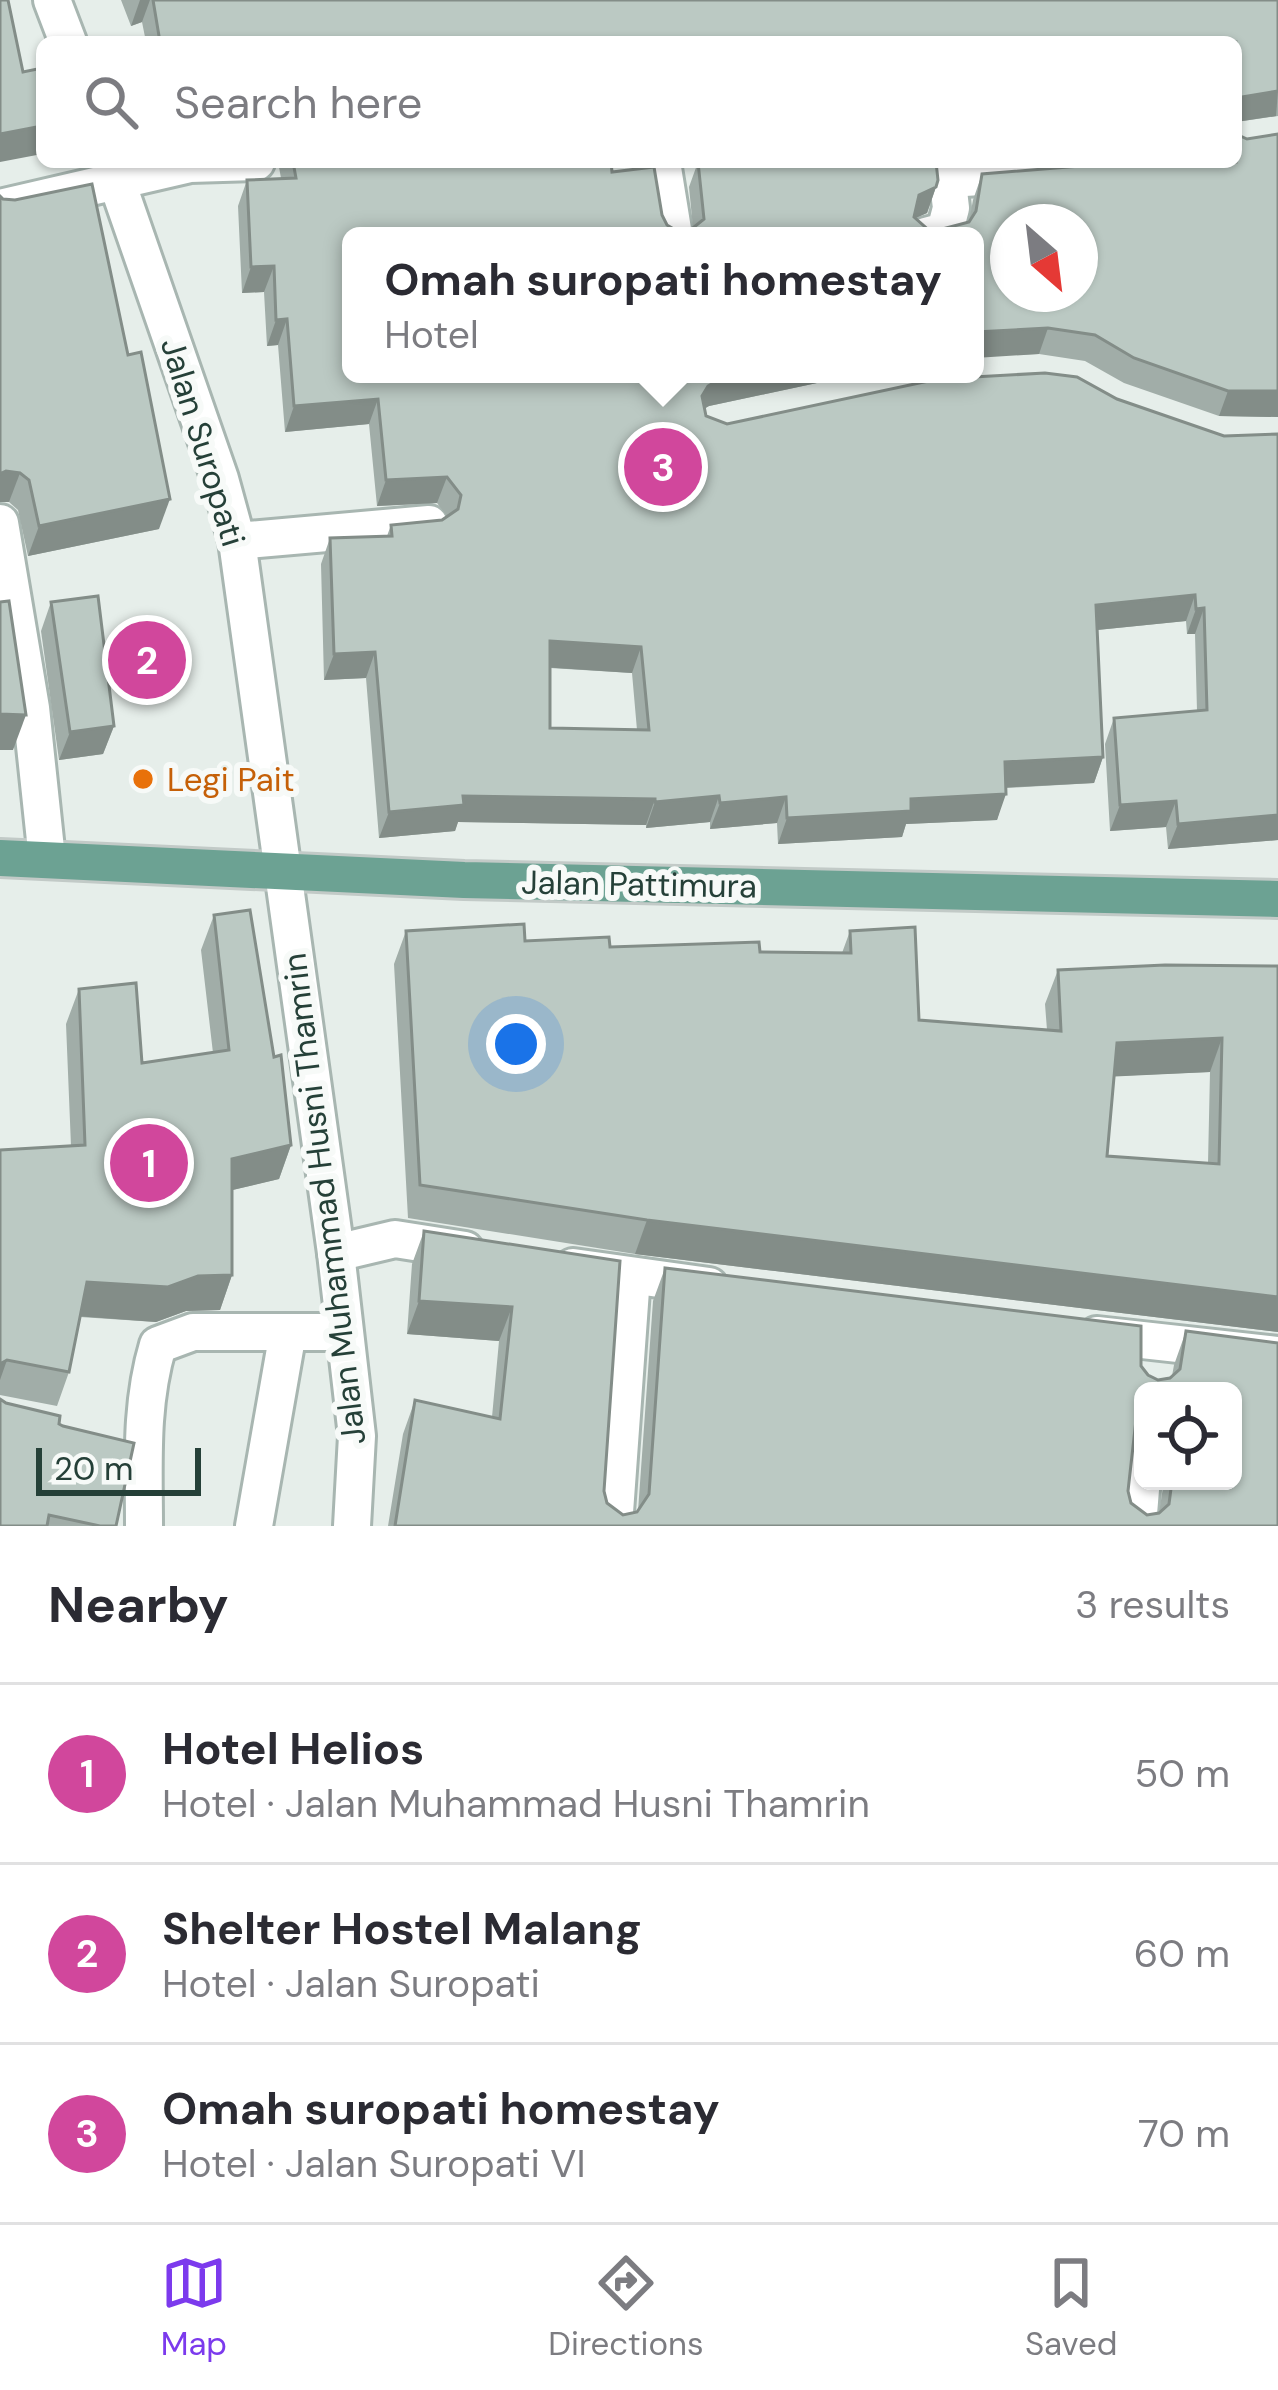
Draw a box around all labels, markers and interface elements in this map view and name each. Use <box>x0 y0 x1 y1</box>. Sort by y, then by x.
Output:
search box <box>36 36 1242 168</box>
icon: search <box>78 69 144 135</box>
text: Search here <box>174 73 422 132</box>
north arrow <box>990 204 1098 312</box>
popup <box>342 227 984 383</box>
text: Omah suropati homestay <box>384 250 942 309</box>
text: Hotel <box>384 309 479 360</box>
street label: Jalan Suropati <box>151 333 255 551</box>
pin: 3 <box>624 422 702 512</box>
pin: 2 <box>108 615 186 705</box>
place label: Legi Pait <box>167 758 295 801</box>
marker: Legi Pait <box>130 766 156 792</box>
street label: Jalan Pattimura <box>521 860 757 908</box>
street label: Jalan Muhammad Husni Thamrin <box>273 951 375 1447</box>
your location <box>486 1014 546 1074</box>
pin: 1 <box>110 1118 188 1208</box>
map controls <box>1134 1382 1242 1490</box>
button: locate <box>1134 1382 1242 1490</box>
scale bar <box>36 1442 201 1495</box>
text: 20 m <box>54 1447 133 1490</box>
text: Nearby <box>48 1571 229 1638</box>
text: 3 results <box>1075 1579 1230 1630</box>
text: Hotel Helios <box>162 1719 424 1778</box>
text: 1 <box>80 1748 94 1799</box>
text: 50 m <box>1134 1748 1230 1799</box>
text: Hotel · Jalan Muhammad Husni Thamrin <box>162 1778 870 1829</box>
text: Shelter Hostel Malang <box>162 1899 642 1958</box>
text: 2 <box>76 1928 98 1979</box>
text: 60 m <box>1134 1928 1230 1979</box>
text: Hotel · Jalan Suropati <box>162 1958 540 2009</box>
text: Omah suropati homestay <box>162 2079 720 2138</box>
text: 3 <box>75 2108 99 2159</box>
text: 70 m <box>1138 2108 1230 2159</box>
text: Hotel · Jalan Suropati VI <box>162 2138 586 2189</box>
tab: Map <box>161 2250 227 2365</box>
tab: Directions <box>548 2250 704 2365</box>
tab: Saved <box>1025 2250 1117 2365</box>

